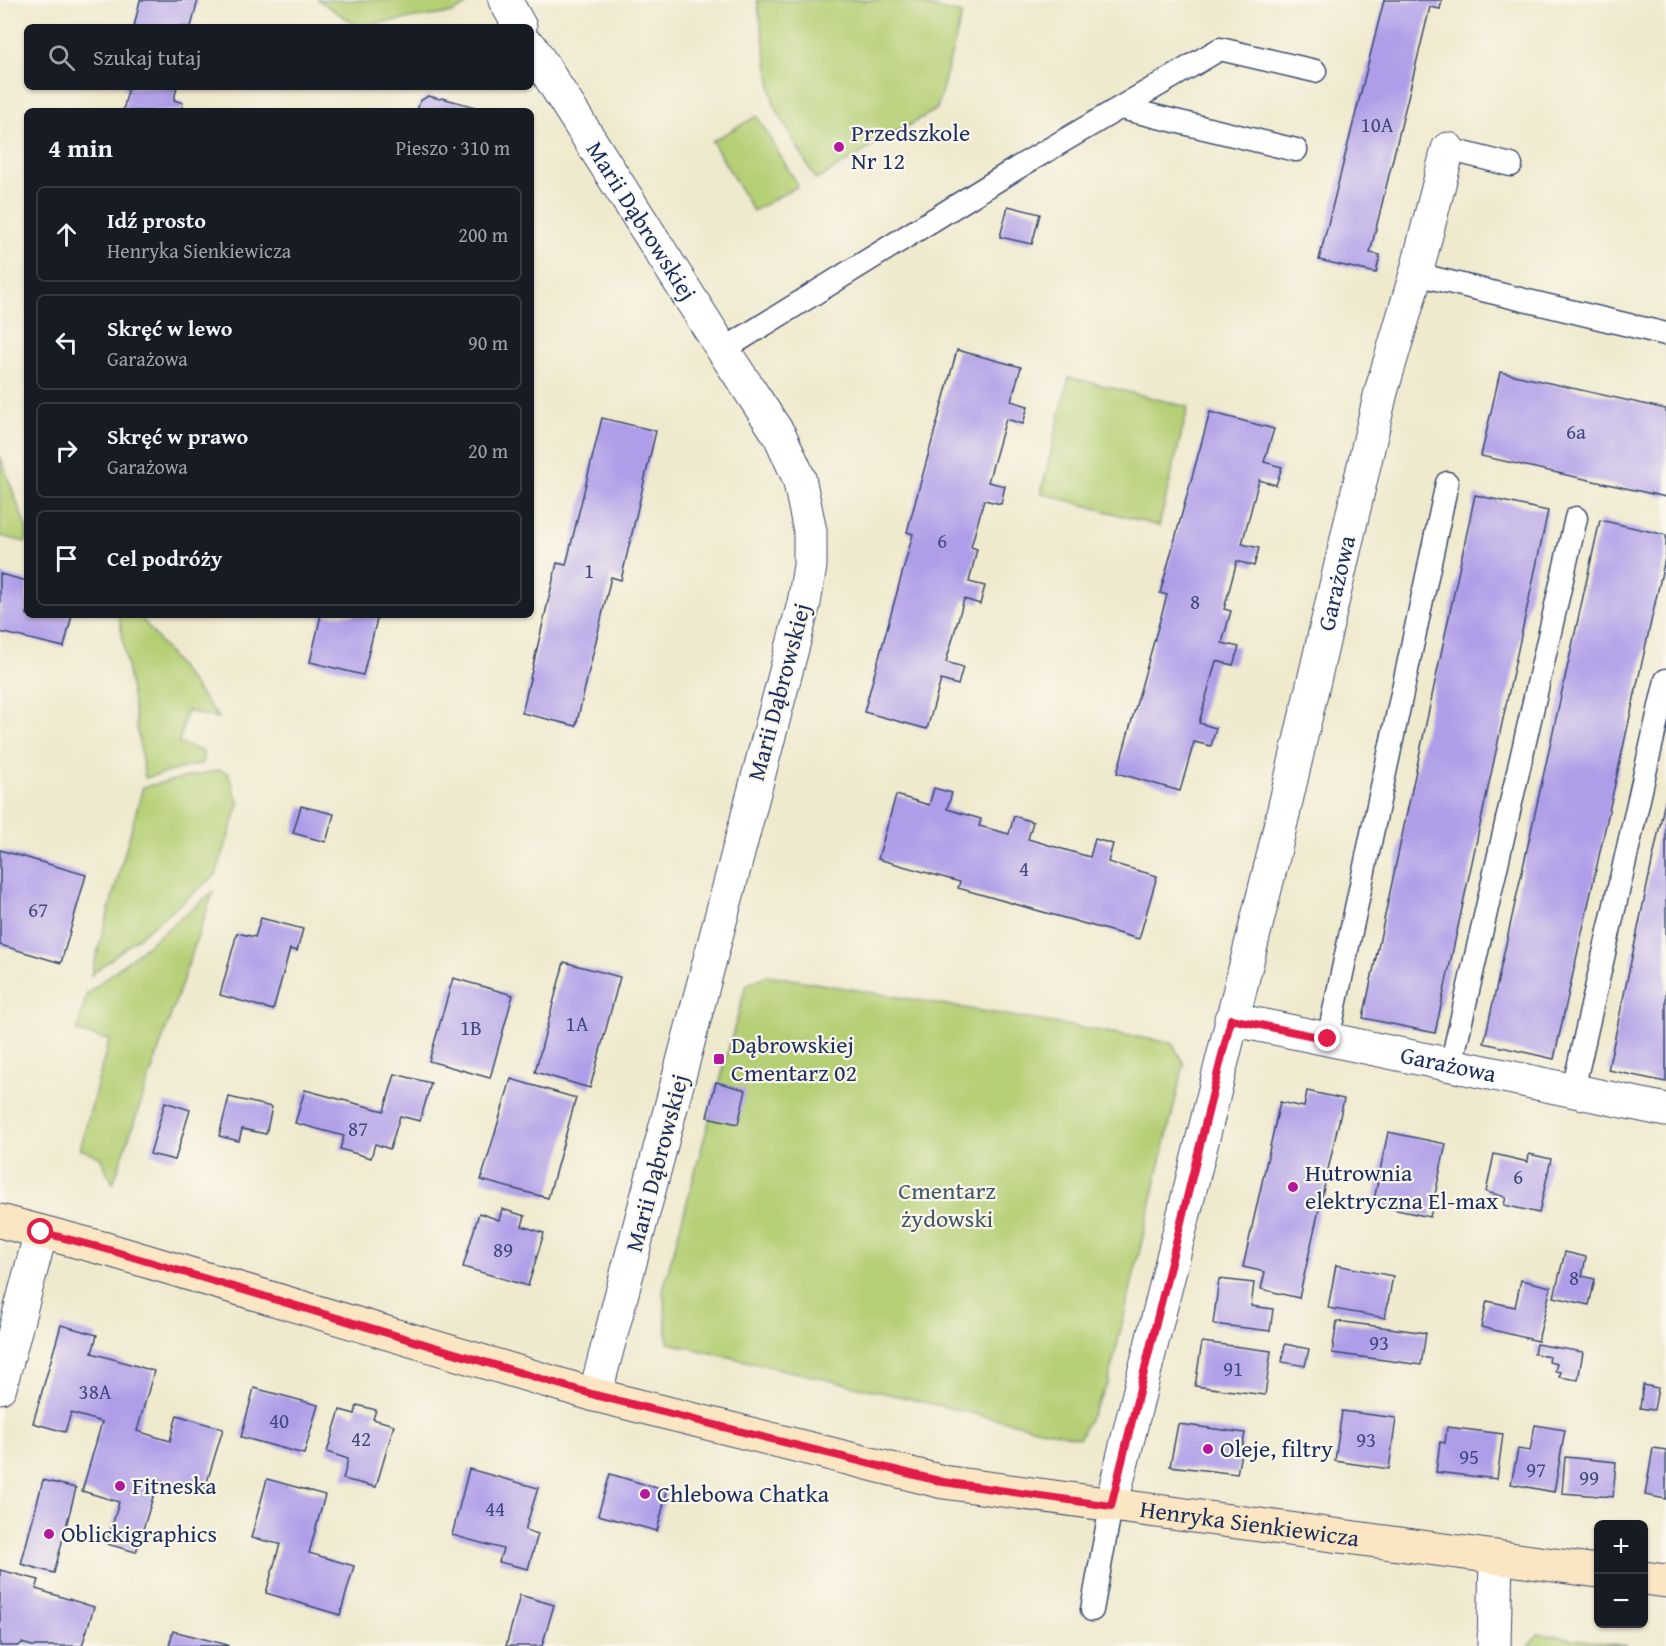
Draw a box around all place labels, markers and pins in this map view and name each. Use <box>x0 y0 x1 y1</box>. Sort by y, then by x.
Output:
place label: Przedszkole Nr 12 <box>851 115 970 178</box>
marker: Przedszkole Nr 12 <box>832 140 846 154</box>
place label: Dąbrowskiej Cmentarz 02 <box>731 1027 857 1090</box>
marker: Dąbrowskiej Cmentarz 02 <box>712 1052 726 1066</box>
place label: Hutrownia elektryczna El-max <box>1305 1155 1499 1218</box>
marker: Hutrownia elektryczna El-max <box>1286 1180 1300 1194</box>
place label: Oleje, filtry <box>1220 1431 1333 1466</box>
marker: Oleje, filtry <box>1201 1442 1215 1456</box>
place label: Fitneska <box>132 1468 217 1503</box>
place label: Chlebowa Chatka <box>657 1476 830 1511</box>
marker: Fitneska <box>113 1479 127 1493</box>
marker: Chlebowa Chatka <box>638 1487 652 1501</box>
place label: Oblickigraphics <box>61 1516 217 1551</box>
marker: Oblickigraphics <box>42 1527 56 1541</box>

